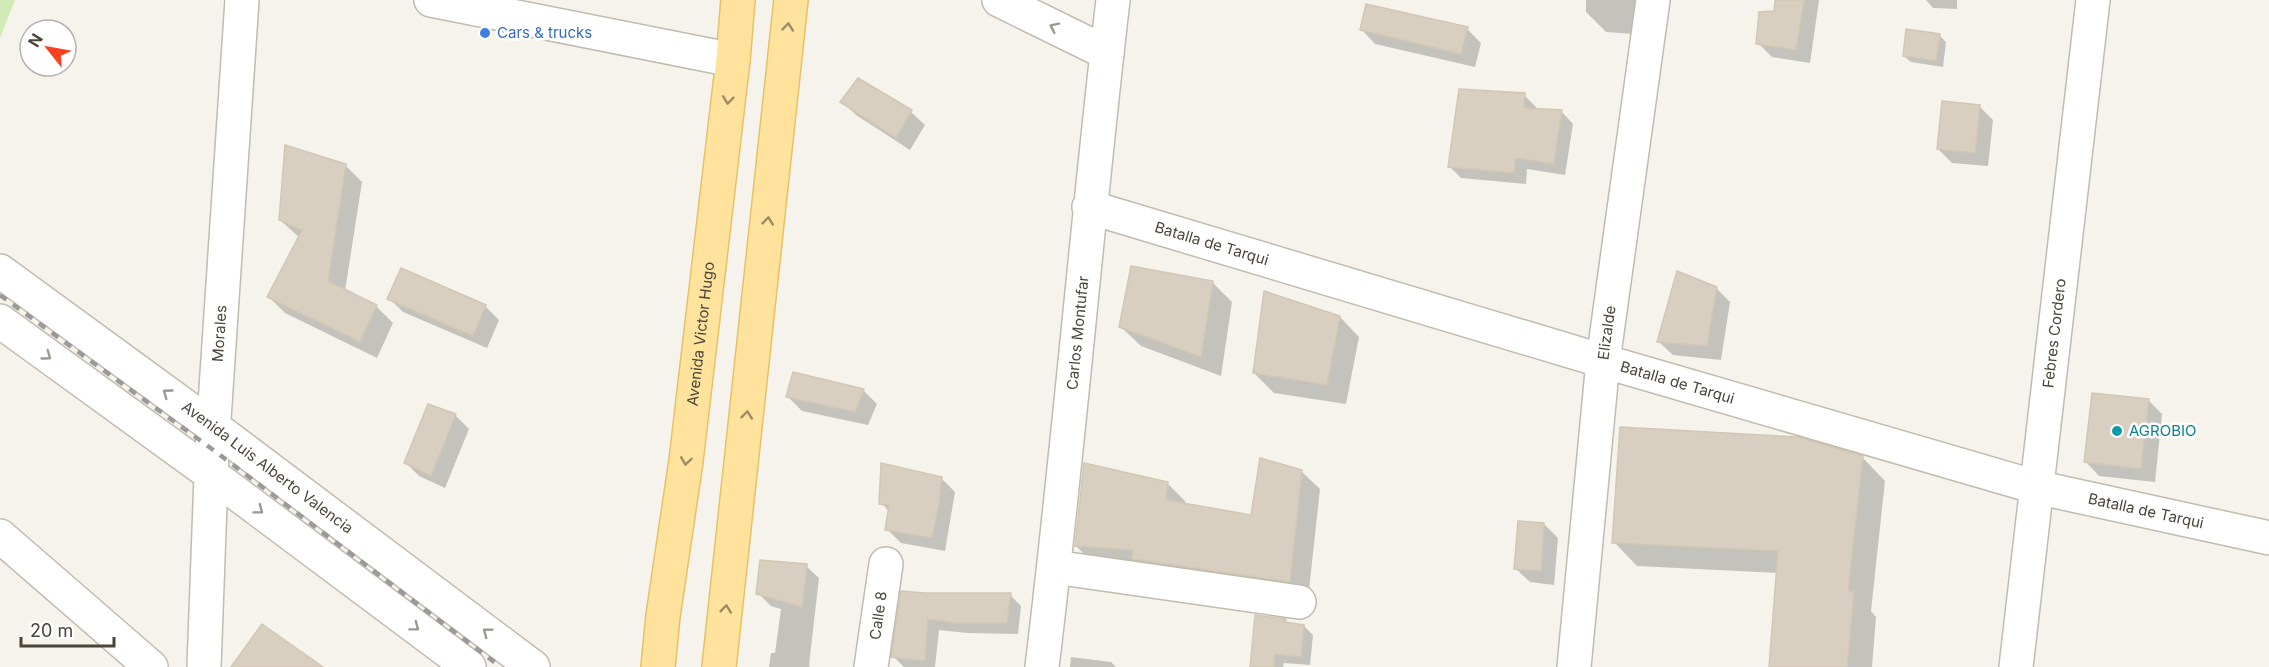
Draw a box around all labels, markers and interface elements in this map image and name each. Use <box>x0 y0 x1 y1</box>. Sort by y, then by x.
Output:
north arrow <box>18 18 78 78</box>
place label: Cars & trucks <box>497 23 592 42</box>
one-way arrow <box>781 23 794 32</box>
one-way arrow <box>1050 23 1061 34</box>
marker: Cars & trucks <box>478 26 492 40</box>
text: N <box>23 30 47 51</box>
one-way arrow <box>722 95 735 105</box>
one-way arrow <box>761 217 774 226</box>
street label: Batalla de Tarqui <box>1153 217 1271 269</box>
street label: Avenida Victor Hugo <box>683 261 718 407</box>
street label: Carlos Montufar <box>1062 275 1093 391</box>
street label: Febres Cordero <box>2038 277 2070 389</box>
street label: Morales <box>208 304 231 362</box>
street label: Elizalde <box>1593 304 1620 361</box>
one-way arrow <box>41 349 52 360</box>
street label: Batalla de Tarqui <box>1618 357 1737 408</box>
one-way arrow <box>163 389 174 400</box>
street label: Avenida Luis Alberto Valencia <box>178 397 357 538</box>
one-way arrow <box>740 410 753 420</box>
place label: AGROBIO <box>2129 421 2196 440</box>
marker: AGROBIO <box>2110 424 2124 438</box>
one-way arrow <box>680 456 692 465</box>
street label: Batalla de Tarqui <box>2086 489 2206 532</box>
one-way arrow <box>252 503 263 514</box>
street label: Calle 8 <box>865 590 891 641</box>
one-way arrow <box>719 604 732 613</box>
scale bar <box>21 610 114 648</box>
one-way arrow <box>409 619 420 630</box>
text: 20 m <box>30 620 73 641</box>
one-way arrow <box>482 628 493 639</box>

